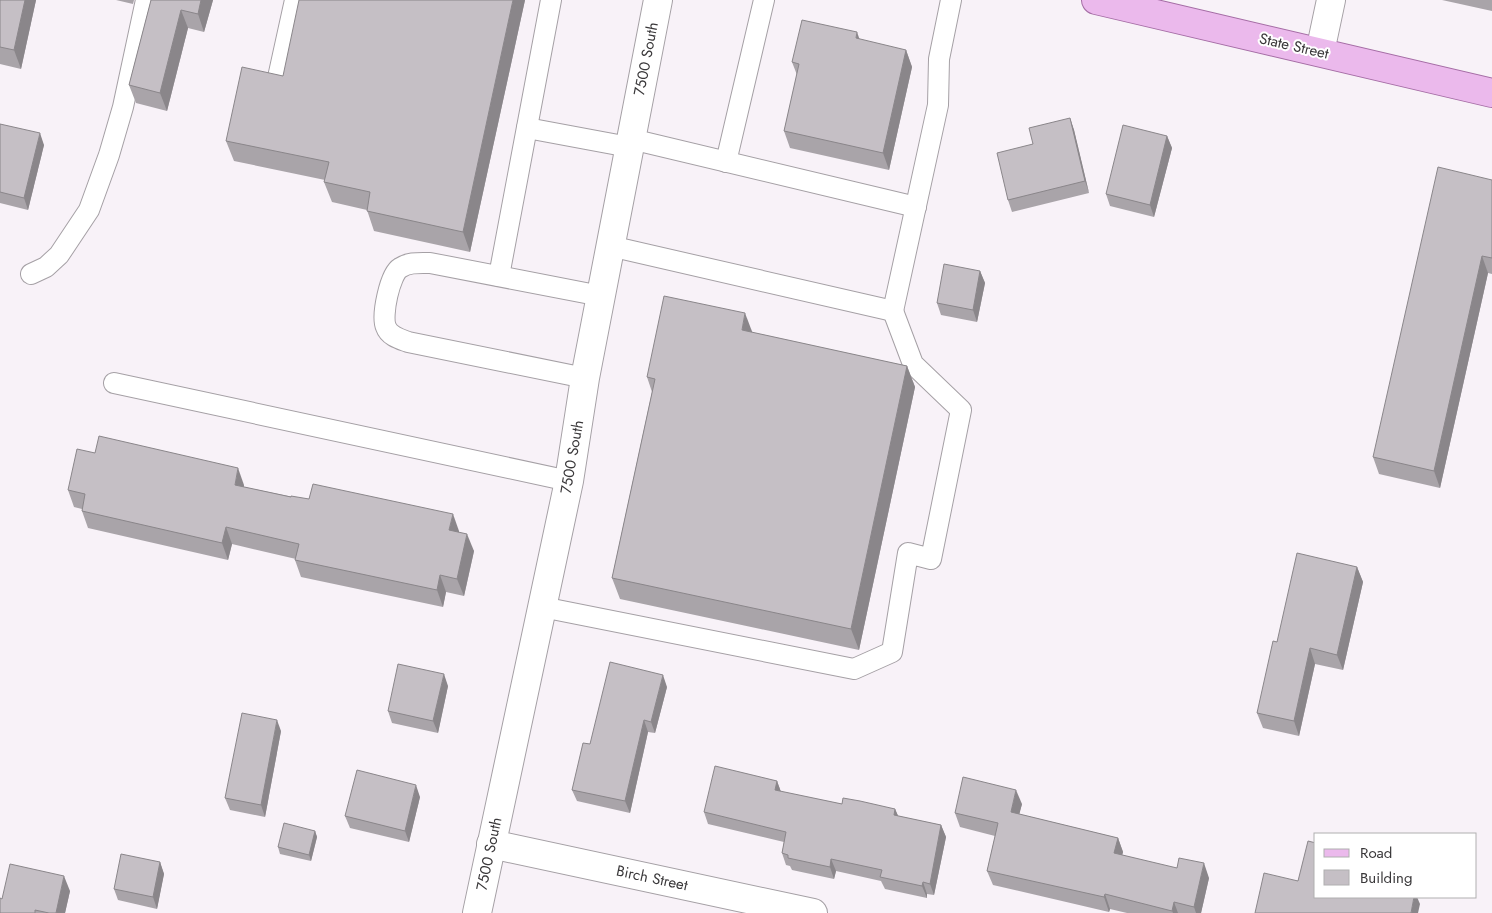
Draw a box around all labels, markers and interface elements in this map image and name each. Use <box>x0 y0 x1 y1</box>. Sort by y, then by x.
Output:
street label: 7500 South <box>628 20 664 98</box>
street label: State Street <box>1257 27 1331 65</box>
street label: 7500 South <box>555 418 589 496</box>
street label: 7500 South <box>470 815 508 893</box>
legend <box>1314 833 1477 898</box>
text: Road <box>1360 842 1392 864</box>
street label: Birch Street <box>614 860 690 896</box>
text: Building <box>1360 867 1412 889</box>

